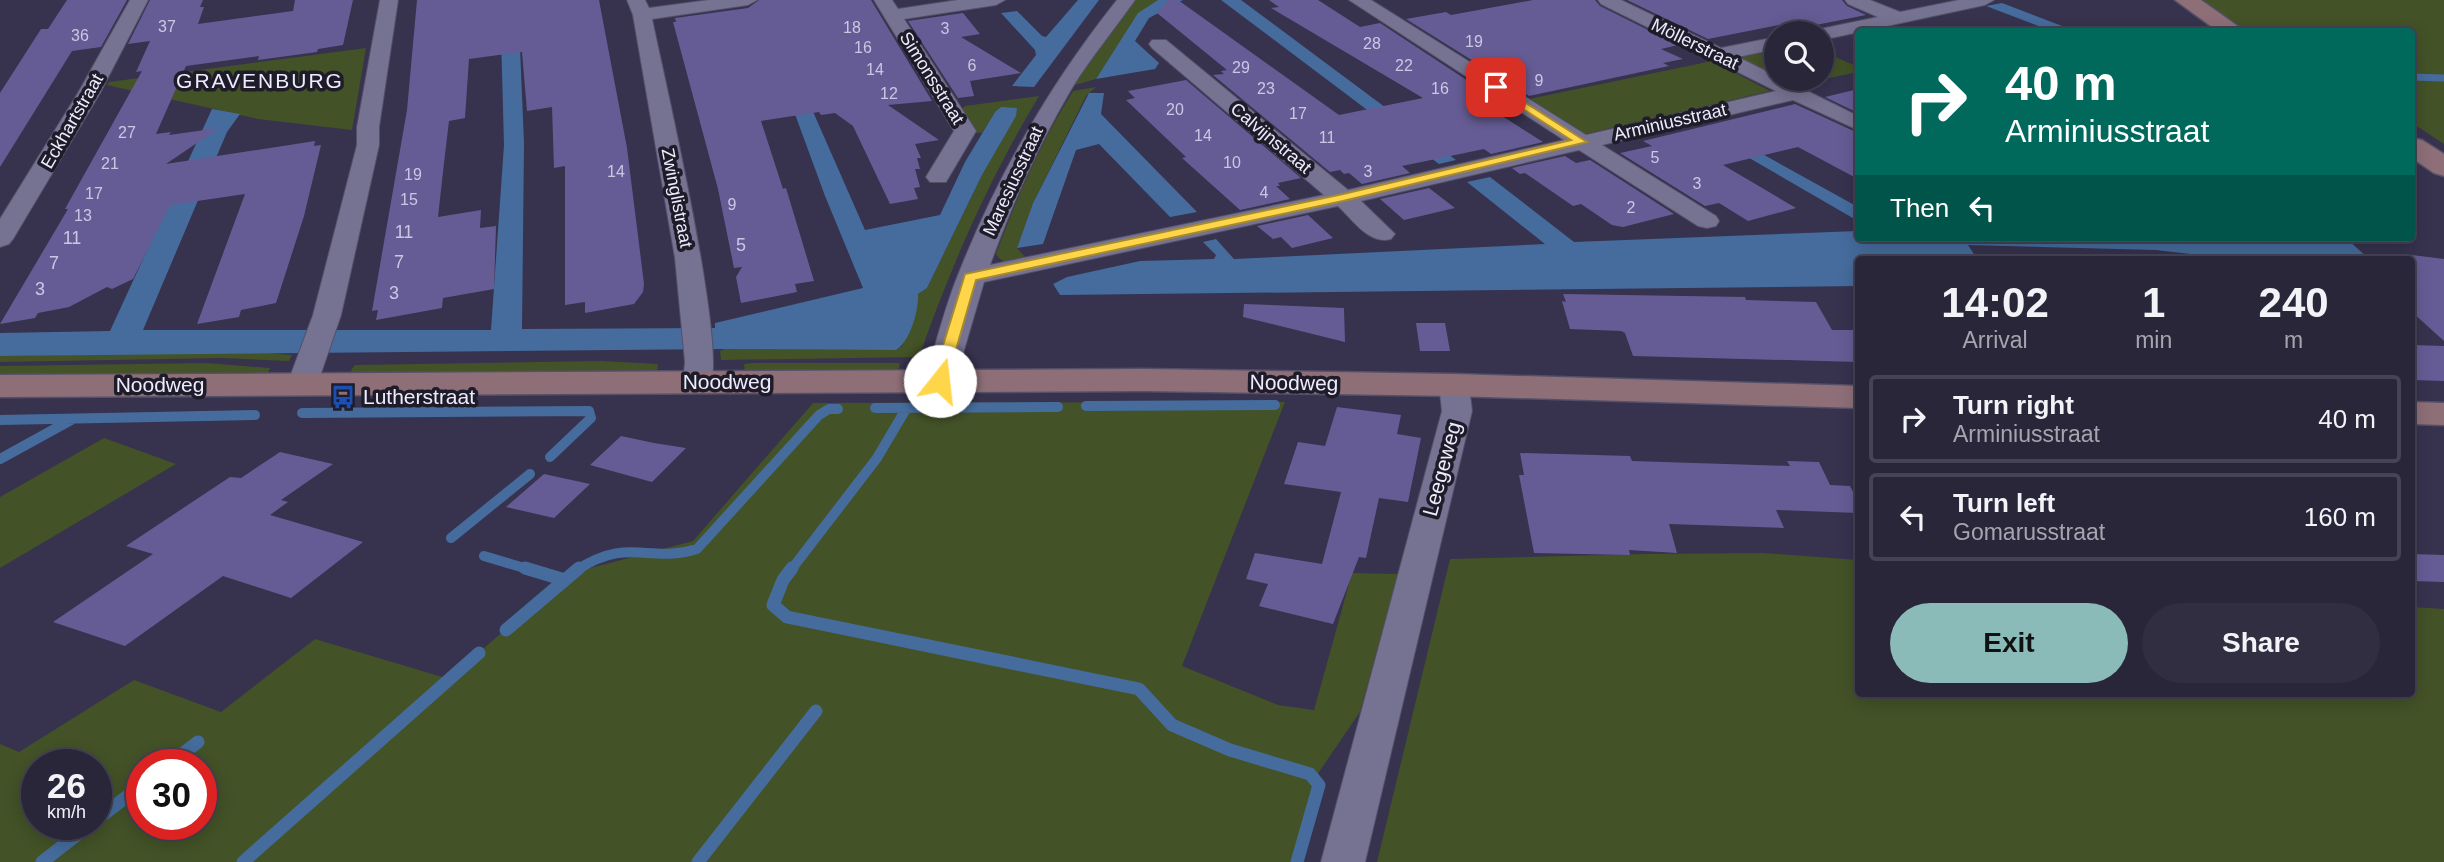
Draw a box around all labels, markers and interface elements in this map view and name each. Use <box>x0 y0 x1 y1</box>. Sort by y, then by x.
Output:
street label: Möllerstraat <box>1648 14 1742 74</box>
house number: 37 <box>158 18 176 35</box>
house number: 18 <box>843 19 861 36</box>
house number: 3 <box>941 20 950 37</box>
map controls <box>1764 21 1834 91</box>
button: search <box>1764 21 1834 91</box>
house number: 36 <box>71 27 89 44</box>
street label: Simonsstraat <box>896 28 968 128</box>
house number: 19 <box>1465 33 1483 50</box>
house number: 28 <box>1363 35 1381 52</box>
house number: 16 <box>854 39 872 56</box>
icon: right <box>1890 56 1981 147</box>
text: 40 m <box>2005 56 2117 110</box>
house number: 6 <box>968 57 977 74</box>
house number: 22 <box>1395 57 1413 74</box>
pin <box>1466 57 1526 117</box>
house number: 29 <box>1232 59 1250 76</box>
house number: 14 <box>866 61 884 78</box>
icon: arrive <box>1477 68 1515 106</box>
district label: GRAVENBURG <box>176 69 344 92</box>
street label: Eckhartstraat <box>37 70 107 172</box>
house number: 9 <box>1535 72 1544 89</box>
house number: 23 <box>1257 80 1275 97</box>
house number: 16 <box>1431 80 1449 97</box>
house number: 12 <box>880 85 898 102</box>
street label: Calvijnstraat <box>1227 99 1315 177</box>
street label: Arminiusstraat <box>1612 99 1728 145</box>
house number: 20 <box>1166 101 1184 118</box>
house number: 17 <box>1289 105 1307 122</box>
text: Arminiusstraat <box>2005 113 2210 149</box>
street label: Maresiusstraat <box>979 123 1047 239</box>
house number: 27 <box>118 124 136 141</box>
house number: 14 <box>1194 127 1212 144</box>
house number: 11 <box>1319 129 1335 146</box>
street label: Zwinglistraat <box>658 147 696 249</box>
house number: 5 <box>1651 149 1660 166</box>
house number: 10 <box>1223 154 1241 171</box>
house number: 21 <box>101 155 119 172</box>
house number: 14 <box>607 163 625 180</box>
house number: 3 <box>1364 163 1373 180</box>
house number: 19 <box>404 166 422 183</box>
house number: 3 <box>1693 175 1702 192</box>
house number: 4 <box>1260 184 1269 201</box>
house number: 17 <box>85 185 103 202</box>
icon: left <box>1963 189 2001 227</box>
house number: 15 <box>400 191 418 208</box>
text: Then <box>1890 193 1949 223</box>
house number: 9 <box>728 196 737 213</box>
house number: 2 <box>1627 199 1636 216</box>
house number: 13 <box>74 207 92 224</box>
house number: 11 <box>395 222 413 242</box>
house number: 11 <box>63 228 81 248</box>
house number: 5 <box>736 235 746 255</box>
house number: 7 <box>394 252 404 272</box>
house number: 7 <box>49 253 59 273</box>
house number: 3 <box>35 279 45 299</box>
text: 14:02 <box>1941 279 2049 326</box>
text: 1 <box>2142 279 2165 326</box>
text: 240 <box>2259 279 2329 326</box>
house number: 3 <box>389 283 399 303</box>
text: Arrival <box>1962 327 2028 353</box>
text: min <box>2135 327 2172 353</box>
text: m <box>2284 327 2303 353</box>
position arrow <box>903 344 977 418</box>
street label: Noodweg <box>683 370 771 393</box>
street label: Noodweg <box>1249 370 1339 395</box>
street label: Noodweg <box>116 373 204 396</box>
bus stop icon: Lutherstraat <box>329 383 357 411</box>
place label: Lutherstraat <box>363 385 475 408</box>
text: Turn right <box>1953 390 2074 420</box>
icon: right <box>1894 400 1932 438</box>
text: 40 m <box>2318 404 2376 434</box>
street label: Leegeweg <box>1418 419 1465 519</box>
text: Arminiusstraat <box>1953 421 2100 447</box>
text: Turn left <box>1953 488 2055 518</box>
icon: left <box>1894 498 1932 536</box>
text: 160 m <box>2304 502 2376 532</box>
text: Gomarusstraat <box>1953 519 2105 545</box>
button: Exit <box>1890 603 2128 683</box>
button: Share <box>2142 603 2380 683</box>
speed limit sign: 30 <box>126 749 217 840</box>
text: 26 <box>47 766 86 805</box>
text: km/h <box>47 802 86 822</box>

